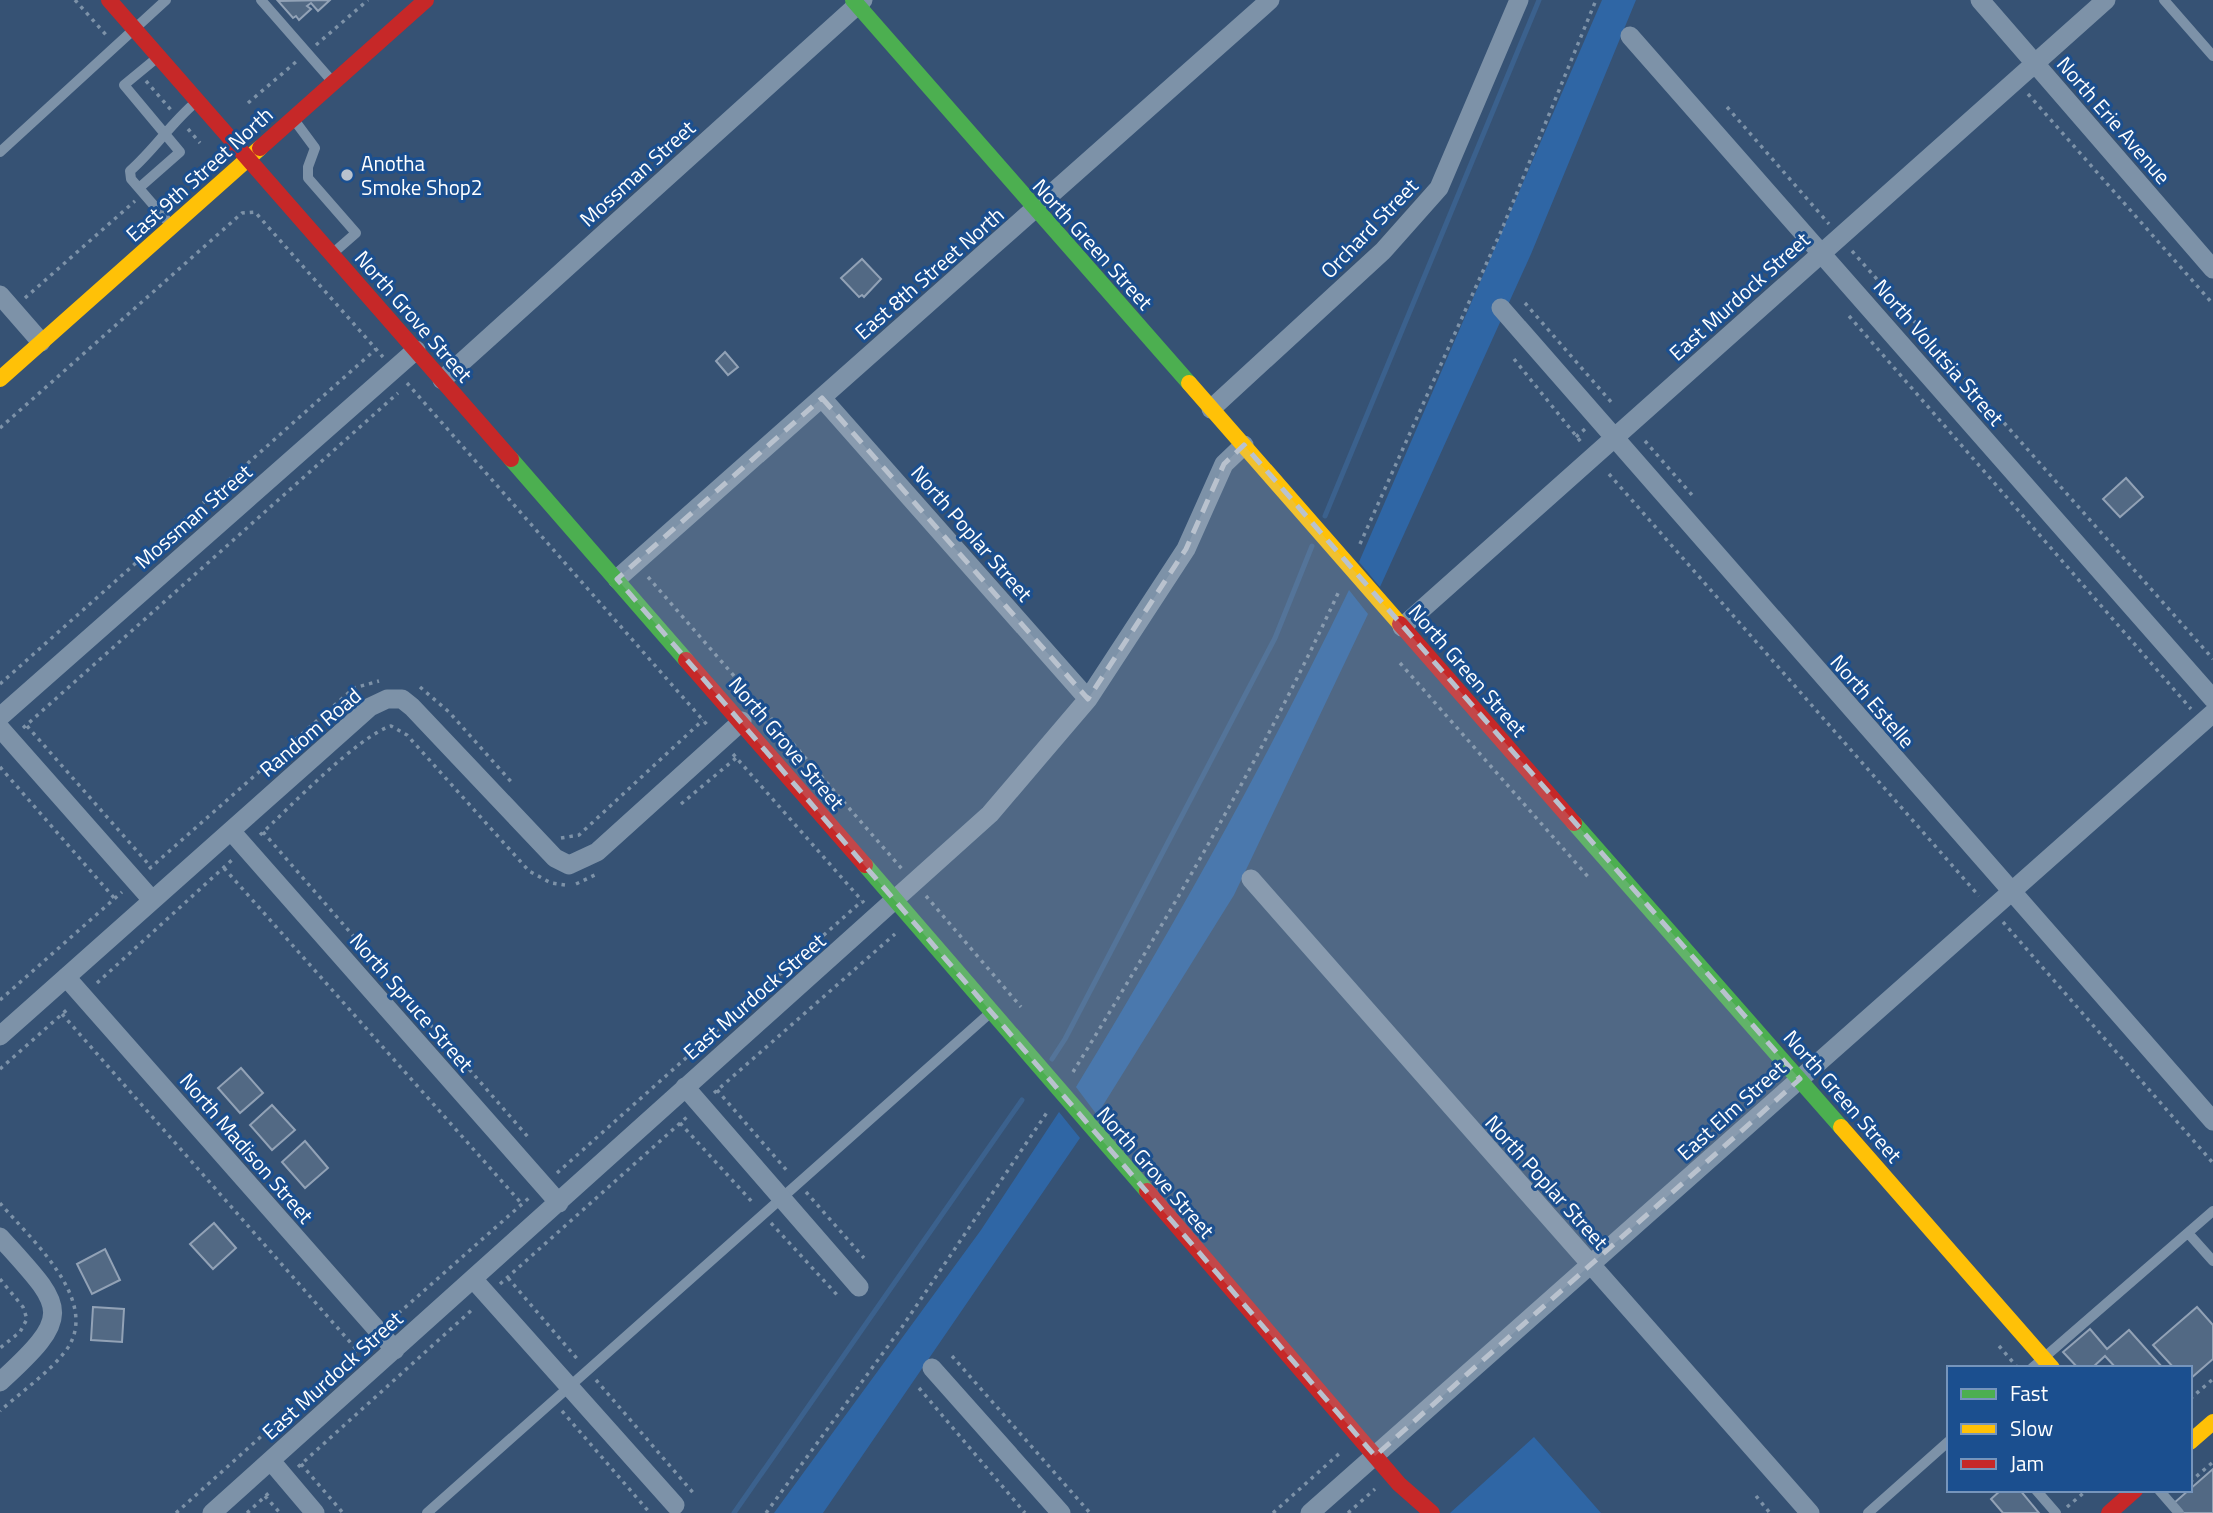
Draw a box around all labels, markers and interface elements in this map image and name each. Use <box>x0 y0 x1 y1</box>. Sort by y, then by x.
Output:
street label: North Erie Avenue <box>2049 49 2179 191</box>
street label: East 9th Street North <box>118 99 280 249</box>
street label: Mossman Street <box>572 112 703 234</box>
place label: Anotha Smoke Shop2 <box>361 147 483 203</box>
marker: Anotha Smoke Shop2 <box>339 167 355 183</box>
street label: Orchard Street <box>1313 170 1426 285</box>
street label: North Green Street <box>1025 171 1161 317</box>
street label: East 8th Street North <box>847 199 1011 347</box>
street label: East Murdock Street <box>1661 224 1817 368</box>
street label: North Grove Street <box>348 243 481 390</box>
street label: North Volutsia Street <box>1866 272 2012 433</box>
street label: Mossman Street <box>127 456 259 576</box>
street label: North Poplar Street <box>904 458 1041 609</box>
street label: North Green Street <box>1401 597 1535 744</box>
street label: North Estelle <box>1823 647 1923 755</box>
street label: North Grove Street <box>721 669 853 817</box>
street label: Random Road <box>252 680 368 784</box>
street label: North Spruce Street <box>343 925 482 1079</box>
street label: East Murdock Street <box>676 925 833 1067</box>
street label: North Green Street <box>1776 1023 1910 1170</box>
street label: East Elm Street <box>1670 1052 1793 1168</box>
street label: North Madison Street <box>172 1066 322 1231</box>
street label: North Grove Street <box>1090 1099 1223 1246</box>
street label: North Poplar Street <box>1478 1108 1617 1257</box>
street label: East Murdock Street <box>254 1303 410 1447</box>
legend <box>1947 1366 2192 1492</box>
text: Fast <box>2010 1377 2049 1409</box>
text: Slow <box>2010 1412 2053 1444</box>
text: Jam <box>2010 1447 2044 1479</box>

